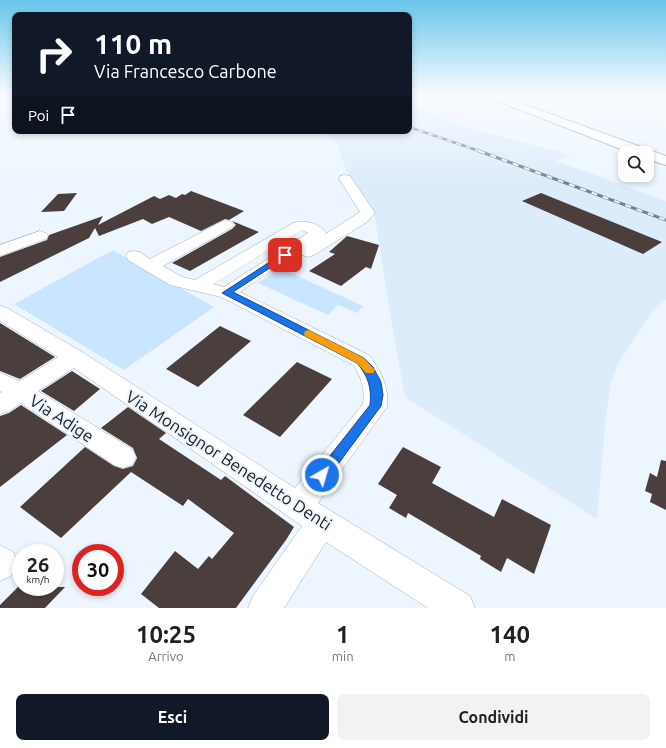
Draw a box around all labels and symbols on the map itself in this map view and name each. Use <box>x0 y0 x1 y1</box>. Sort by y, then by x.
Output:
pin <box>268 238 302 272</box>
street label: Via Monsignor Benedetto Denti <box>123 386 335 534</box>
street label: Via Adige <box>26 390 98 446</box>
position arrow <box>301 454 343 496</box>
speed limit sign: 30 <box>72 544 124 596</box>

